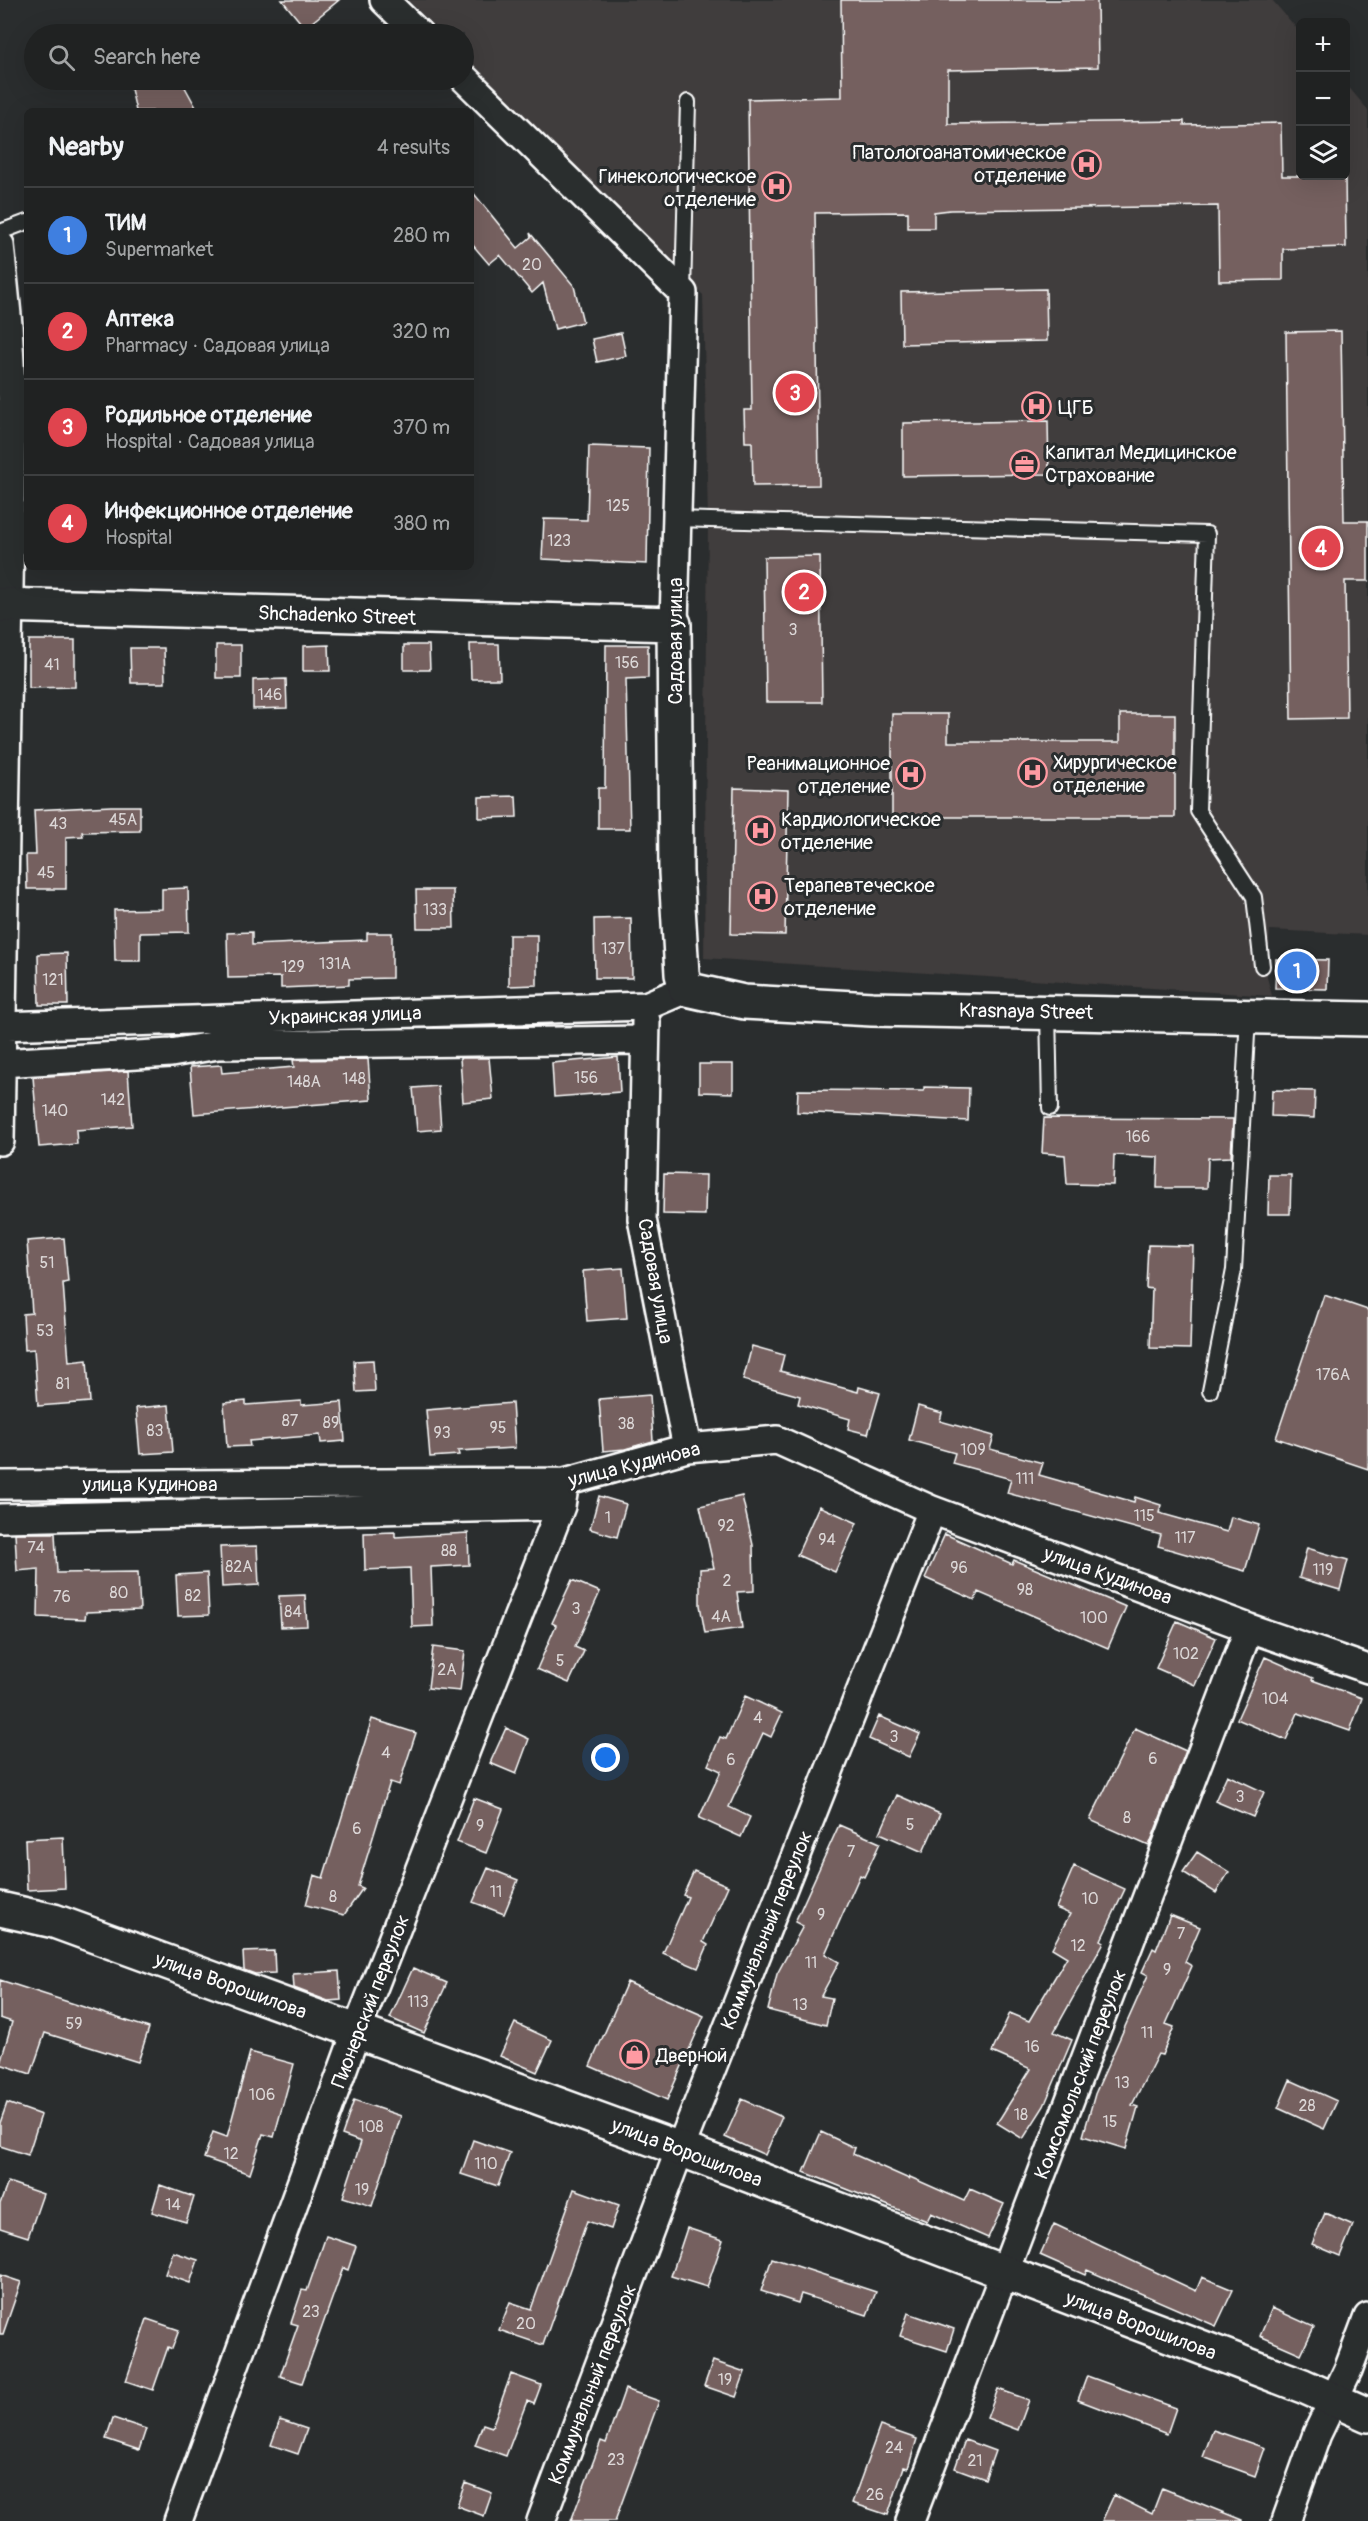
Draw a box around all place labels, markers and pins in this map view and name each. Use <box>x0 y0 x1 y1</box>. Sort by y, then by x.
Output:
place label: Патологоанатомическое отделение <box>853 140 1066 188</box>
hospital icon: Патологоанатомическое отделение <box>1071 148 1103 180</box>
place label: Гинекологическое отделение <box>599 164 756 212</box>
hospital icon: Гинекологическое отделение <box>761 171 793 203</box>
pin: 3 <box>776 370 814 416</box>
hospital icon: ЦГБ <box>1021 391 1053 423</box>
place label: ЦГБ <box>1058 395 1094 420</box>
place label: Капитал Медицинское Страхование <box>1045 440 1237 488</box>
office icon: Капитал Медицинское Страхование <box>1008 448 1040 480</box>
pin: 4 <box>1302 526 1340 570</box>
pin: 2 <box>784 570 824 614</box>
place label: Хирургическое отделение <box>1053 750 1177 798</box>
place label: Реанимационное отделение <box>747 751 890 799</box>
hospital icon: Хирургическое отделение <box>1016 757 1048 789</box>
hospital icon: Реанимационное отделение <box>895 759 927 791</box>
place label: Кардиологическое отделение <box>781 807 941 855</box>
hospital icon: Кардиологическое отделение <box>744 814 776 846</box>
place label: Терапевтеческое отделение <box>784 873 935 921</box>
hospital icon: Терапевтеческое отделение <box>747 880 779 912</box>
pin: 1 <box>1278 948 1316 994</box>
shop icon: Дверной <box>619 2039 651 2071</box>
place label: Дверной <box>655 2043 727 2068</box>

